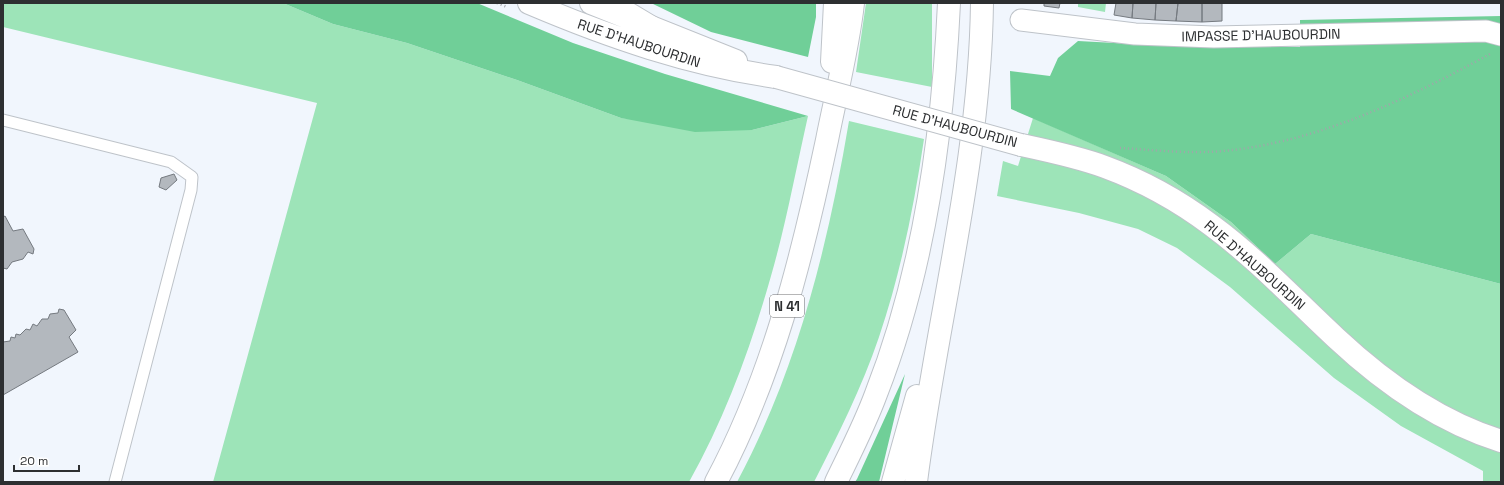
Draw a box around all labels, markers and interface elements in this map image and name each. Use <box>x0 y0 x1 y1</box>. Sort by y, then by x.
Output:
street label: RUE D'HAUBOURDIN <box>575 15 703 71</box>
street label: IMPASSE D'HAUBOURDIN <box>1181 25 1341 45</box>
street label: RUE D'HAUBOURDIN <box>891 101 1019 151</box>
street label: RUE D'HAUBOURDIN <box>1201 216 1309 314</box>
road number: N 41 <box>770 295 804 317</box>
scale bar <box>14 447 79 473</box>
text: 20 m <box>20 453 48 469</box>

